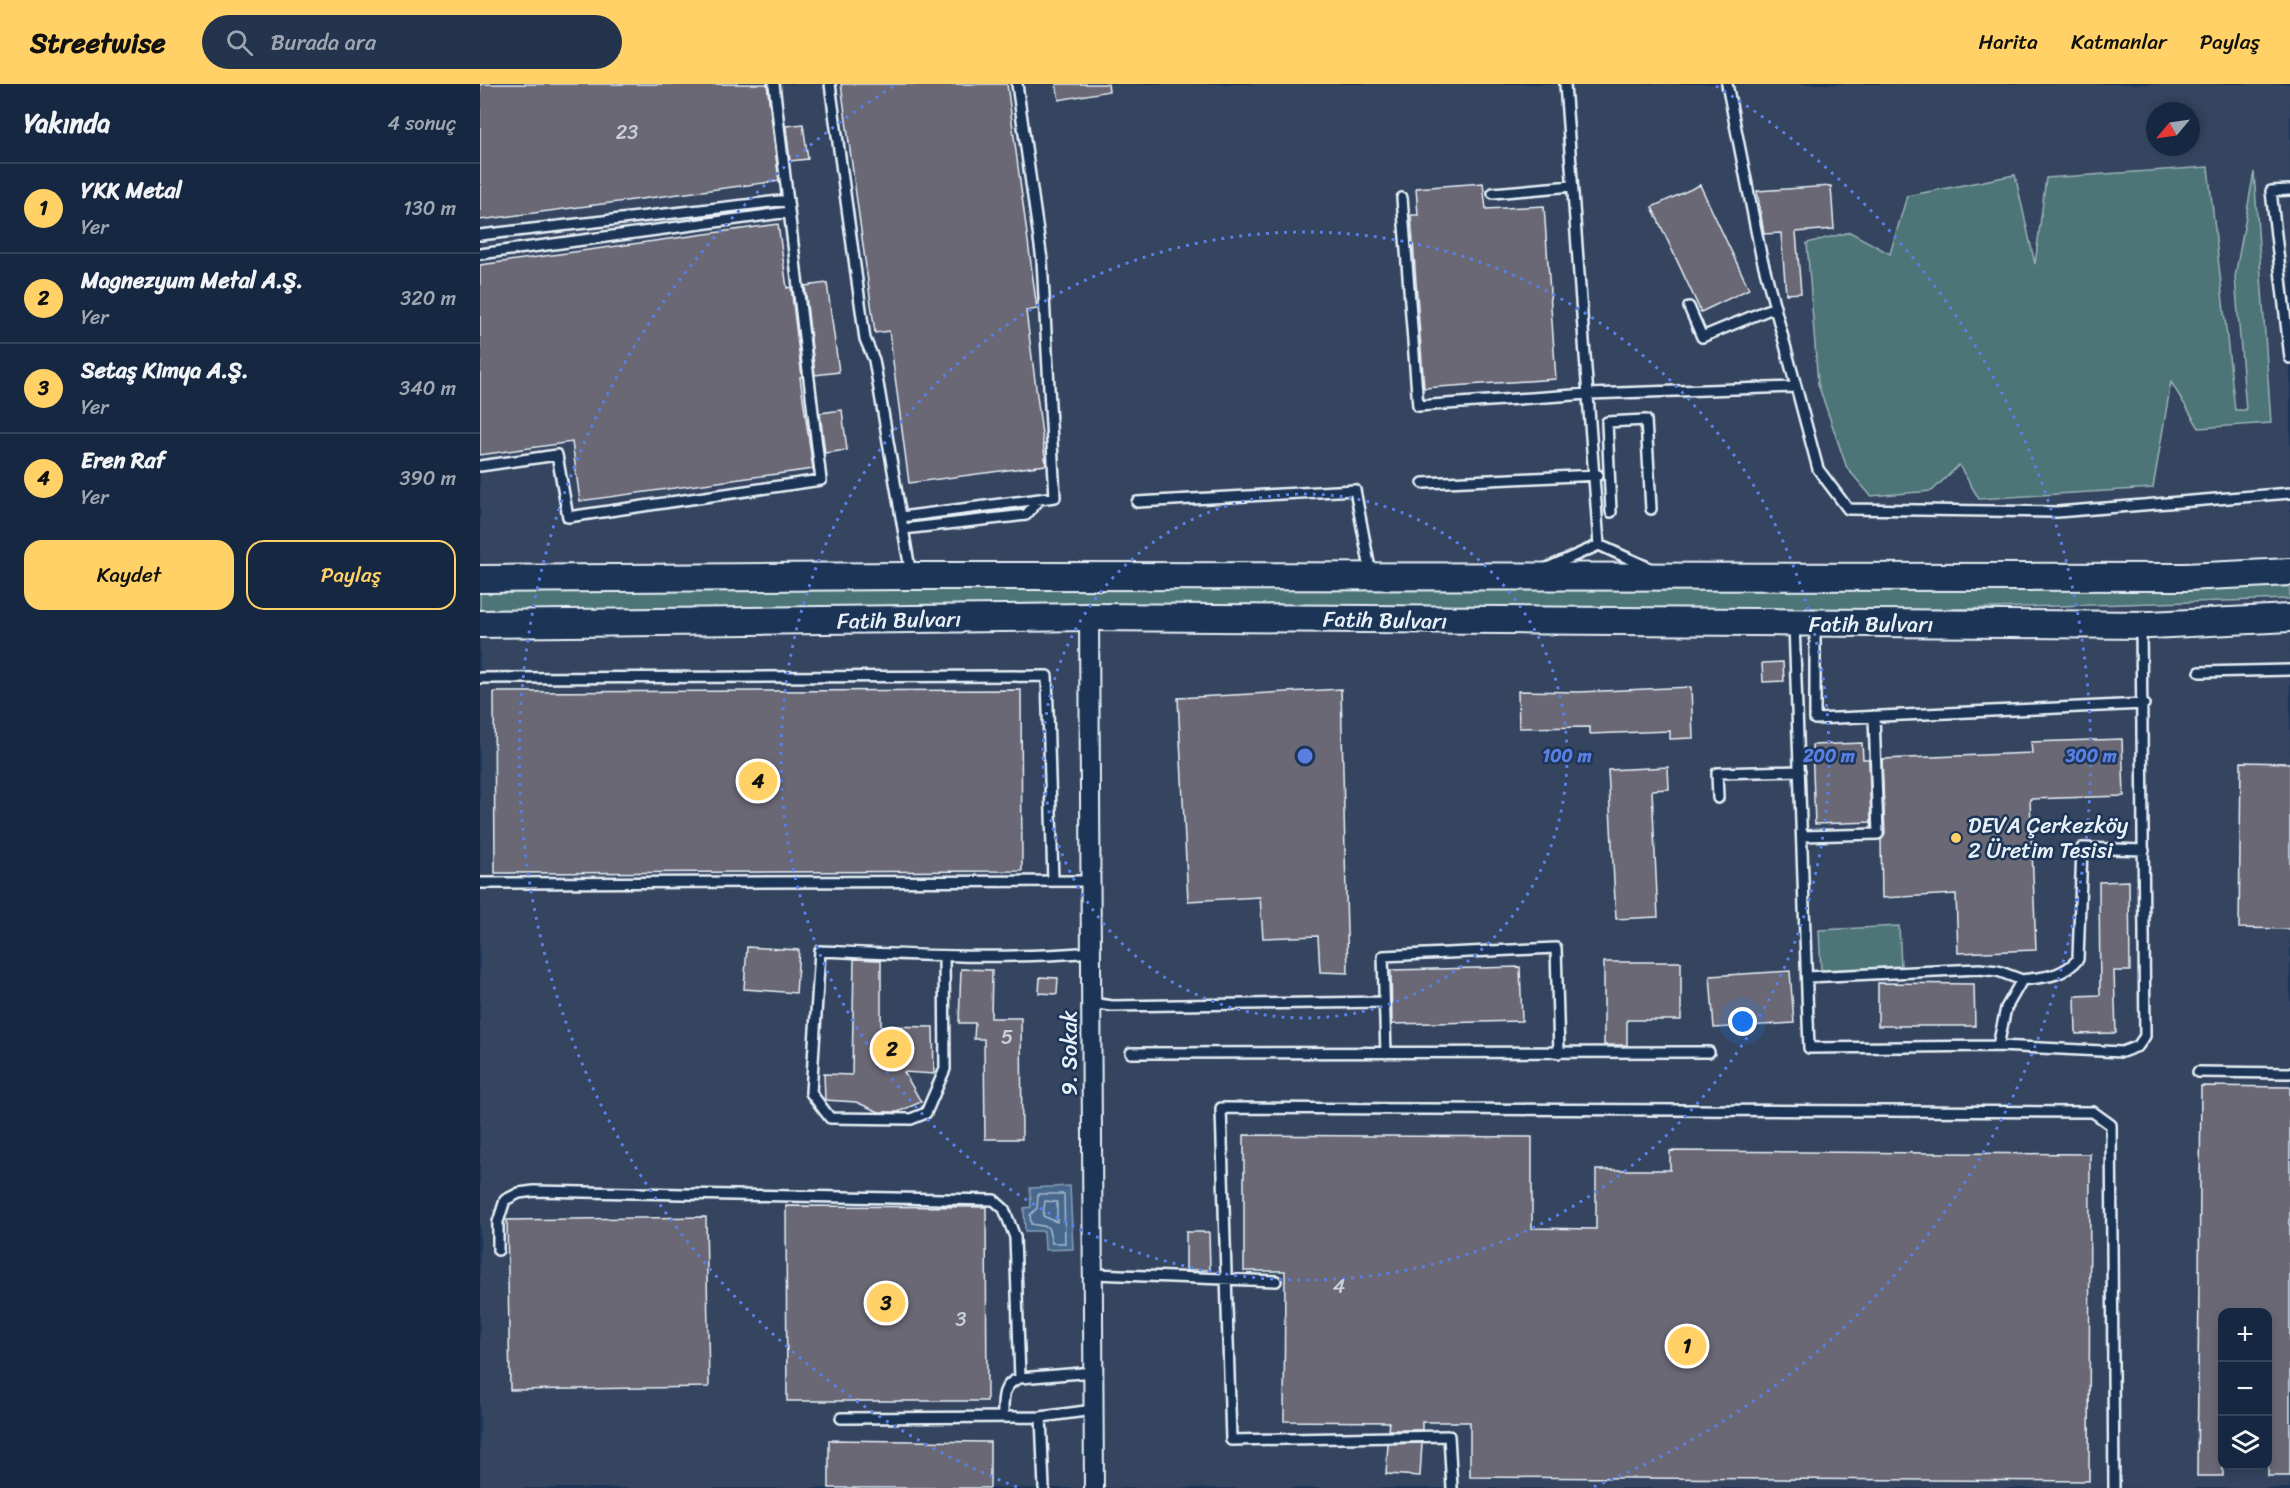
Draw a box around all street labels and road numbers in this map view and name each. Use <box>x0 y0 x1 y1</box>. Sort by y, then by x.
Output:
street label: Fatih Bulvarı <box>836 599 962 641</box>
street label: Fatih Bulvarı <box>1322 599 1448 641</box>
street label: Fatih Bulvarı <box>1809 605 1933 644</box>
street label: 9. Sokak <box>1050 1010 1089 1096</box>

